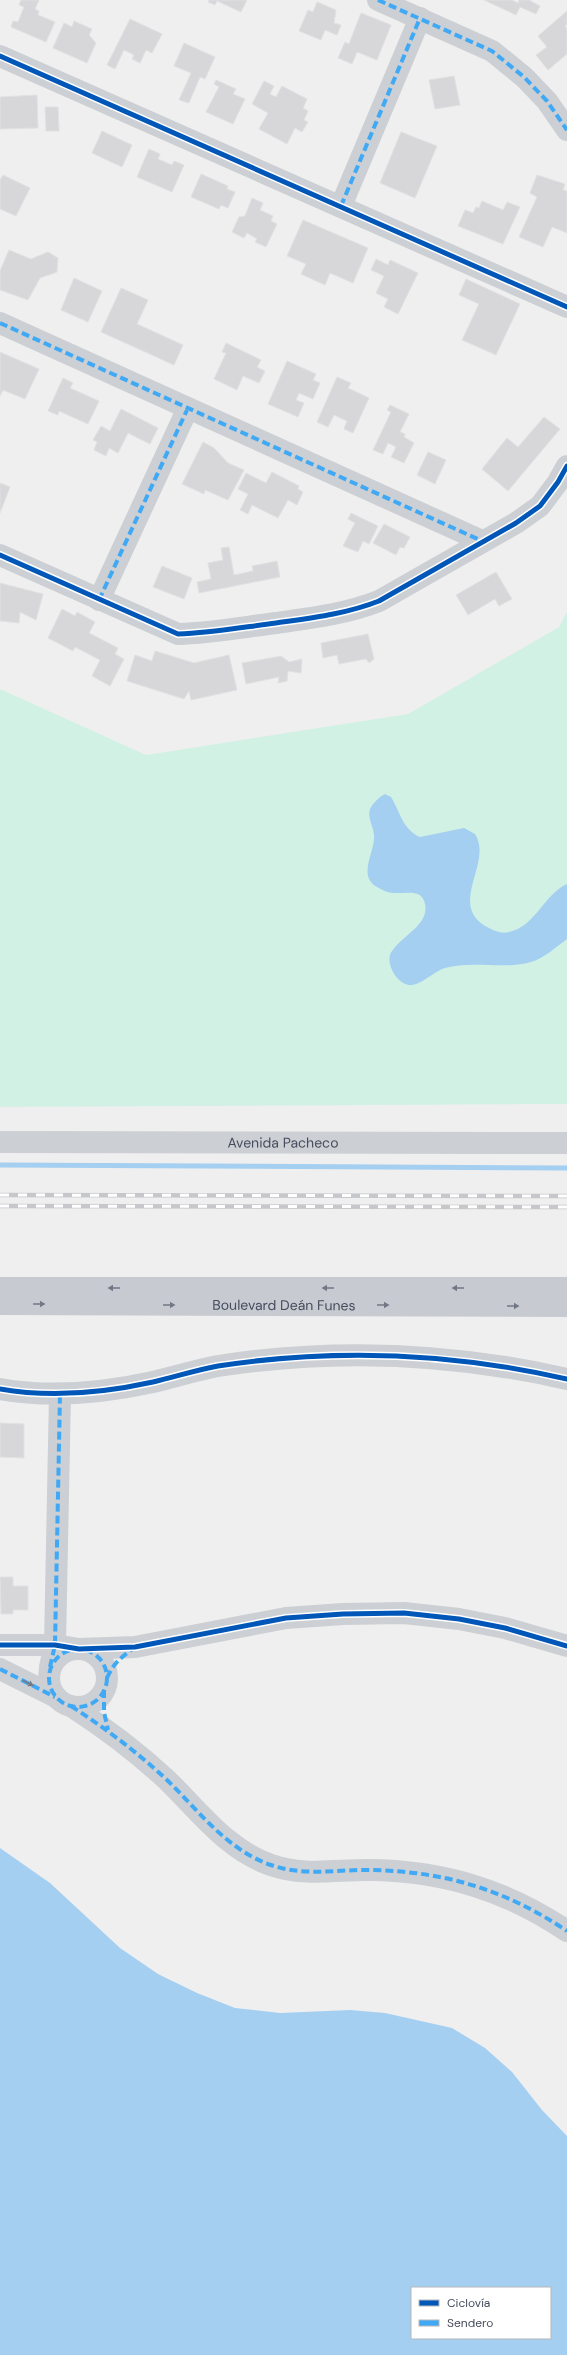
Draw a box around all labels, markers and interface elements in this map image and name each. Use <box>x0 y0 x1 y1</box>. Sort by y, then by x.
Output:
street label: Avenida Pacheco <box>228 1133 338 1152</box>
one-way arrow <box>107 1285 120 1291</box>
one-way arrow <box>321 1285 334 1291</box>
one-way arrow <box>451 1285 464 1291</box>
street label: Boulevard Deán Funes <box>212 1296 356 1314</box>
one-way arrow <box>33 1301 46 1307</box>
one-way arrow <box>163 1302 176 1308</box>
one-way arrow <box>377 1302 390 1308</box>
one-way arrow <box>507 1303 520 1309</box>
one-way arrow <box>22 1680 34 1686</box>
legend <box>411 2287 551 2339</box>
text: Ciclovía <box>447 2295 490 2311</box>
text: Sendero <box>447 2315 493 2331</box>

